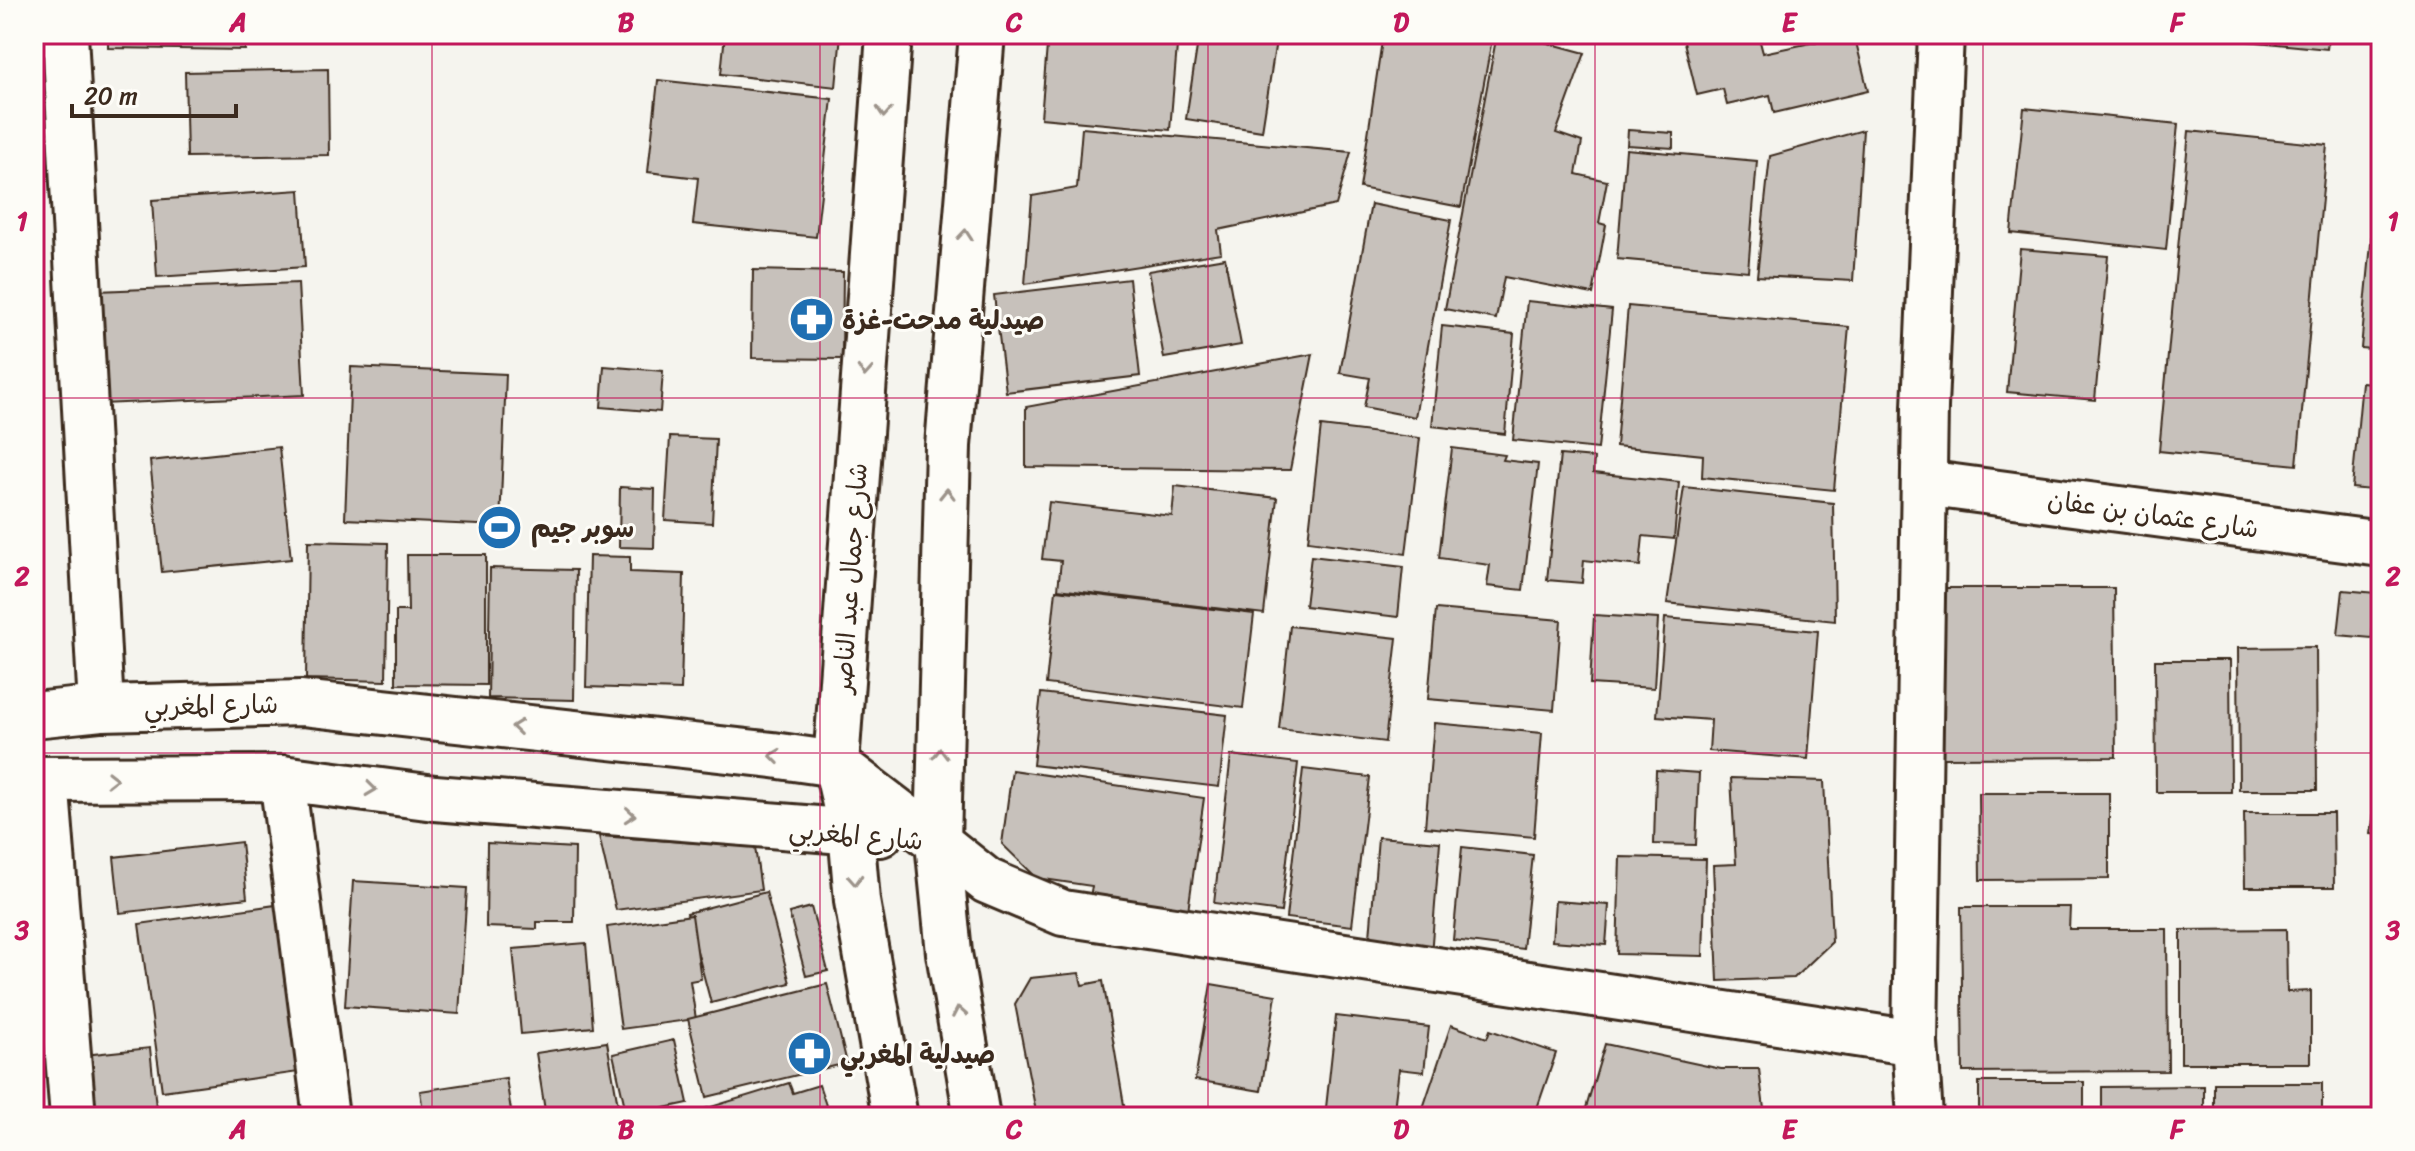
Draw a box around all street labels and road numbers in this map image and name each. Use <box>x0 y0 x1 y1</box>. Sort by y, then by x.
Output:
street label: شارع جمال عبد الناصر <box>819 461 881 697</box>
street label: شارع عثمان بن عفان <box>2044 476 2262 552</box>
street label: شارع المغربي <box>143 681 279 729</box>
street label: شارع المغربي <box>787 806 925 864</box>

